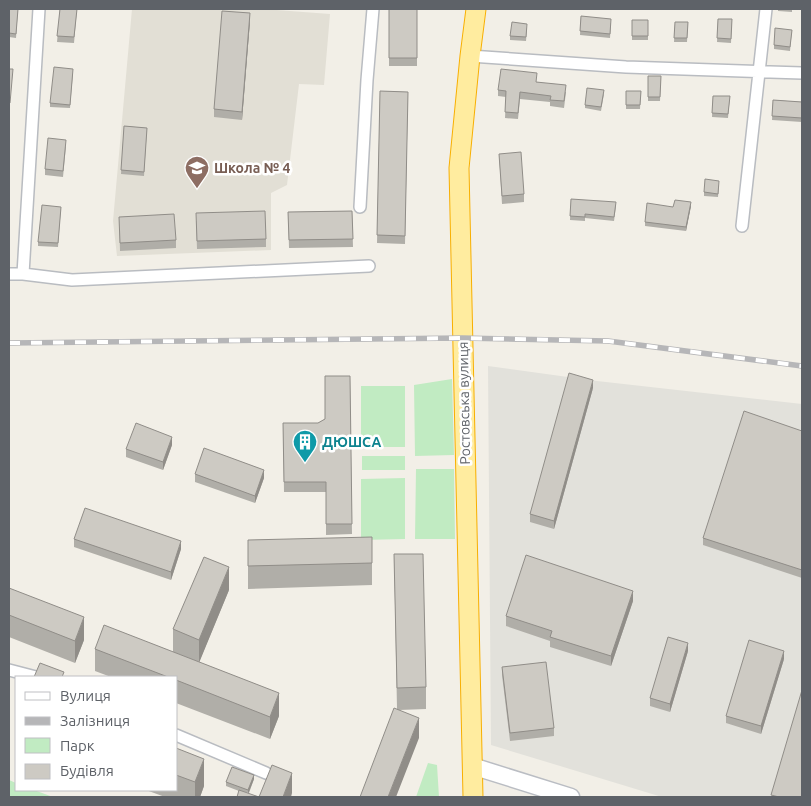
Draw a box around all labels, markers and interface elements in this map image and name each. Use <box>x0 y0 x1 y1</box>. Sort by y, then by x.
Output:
school or university icon: Школа № 4 <box>184 155 210 189</box>
place label: Школа № 4 <box>214 160 291 176</box>
street label: Ростовська вулиця <box>455 341 473 465</box>
building icon: ДЮШСА <box>292 429 318 463</box>
place label: ДЮШСА <box>322 434 381 450</box>
legend <box>15 676 178 791</box>
text: Вулиця <box>60 687 111 704</box>
text: Залізниця <box>60 712 130 729</box>
text: Парк <box>60 737 95 754</box>
text: Будівля <box>60 762 114 779</box>

